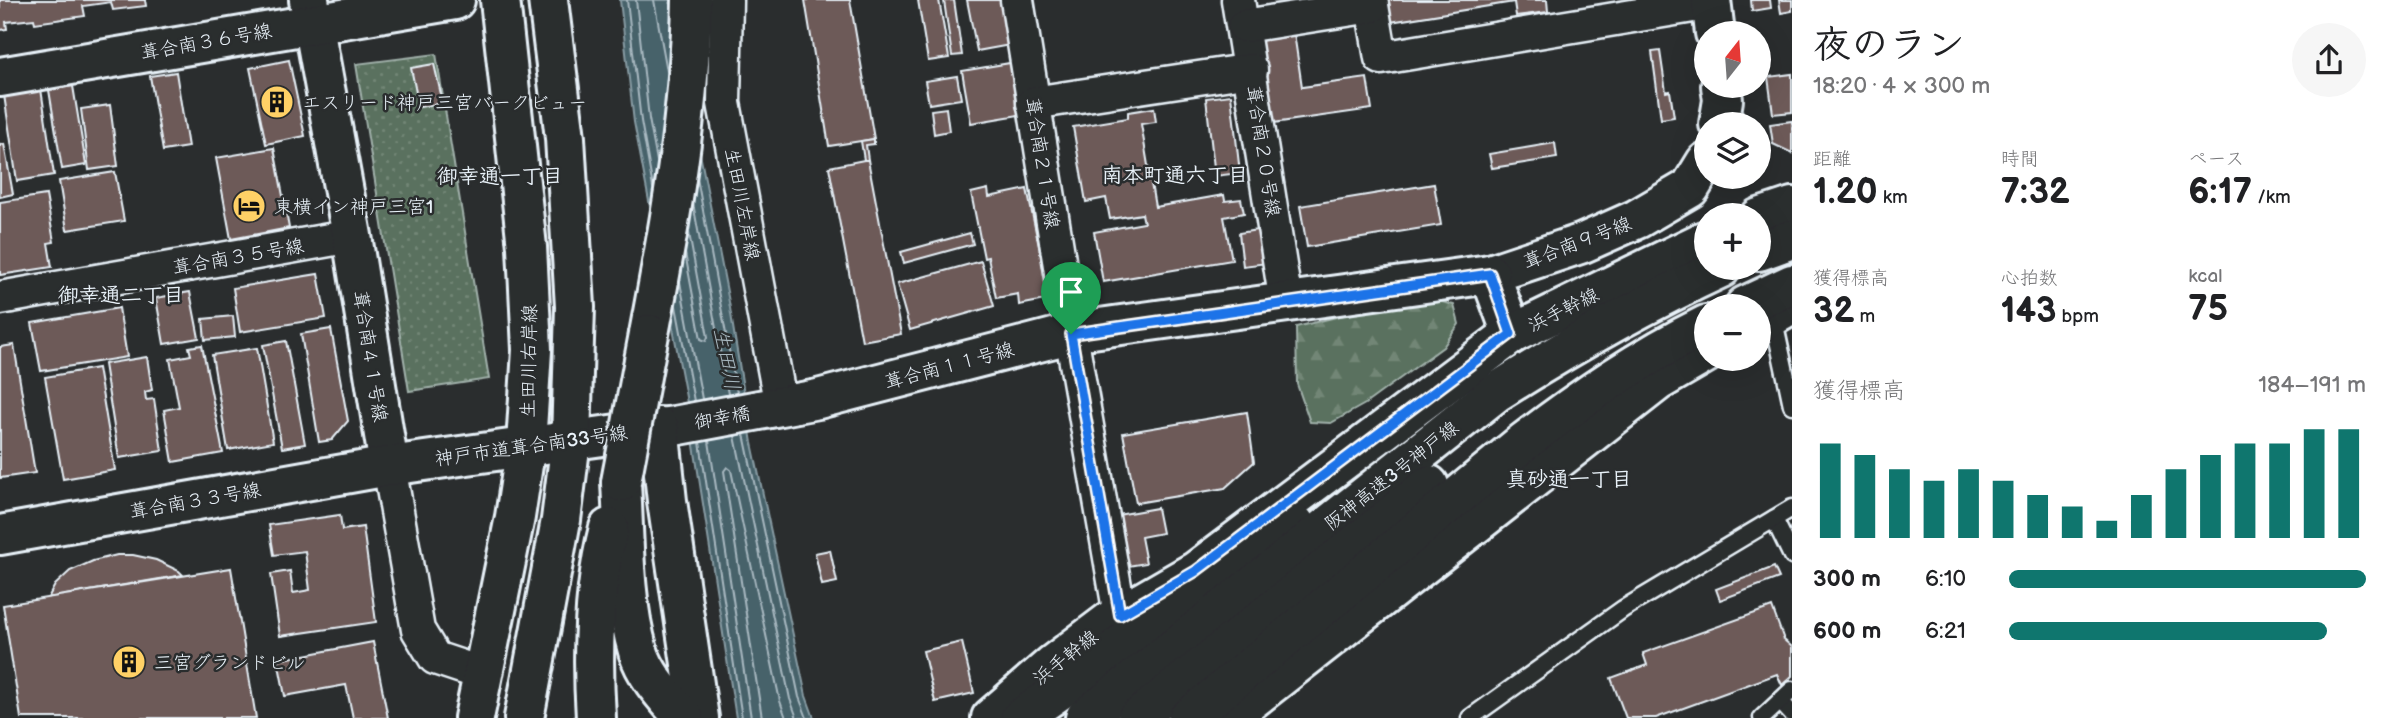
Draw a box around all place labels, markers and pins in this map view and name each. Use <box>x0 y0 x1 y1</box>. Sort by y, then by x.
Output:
building icon: エスリード神戸三宮バークビュー <box>258 83 296 121</box>
place label: エスリード神戸三宮バークビュー <box>302 92 587 115</box>
hotel icon: 東横イン神戸三宮1 <box>230 187 268 225</box>
place label: 東横イン神戸三宮1 <box>274 196 433 219</box>
pin <box>1041 262 1101 334</box>
building icon: 三宮グランドビル <box>110 643 148 681</box>
place label: 三宮グランドビル <box>154 652 306 675</box>

